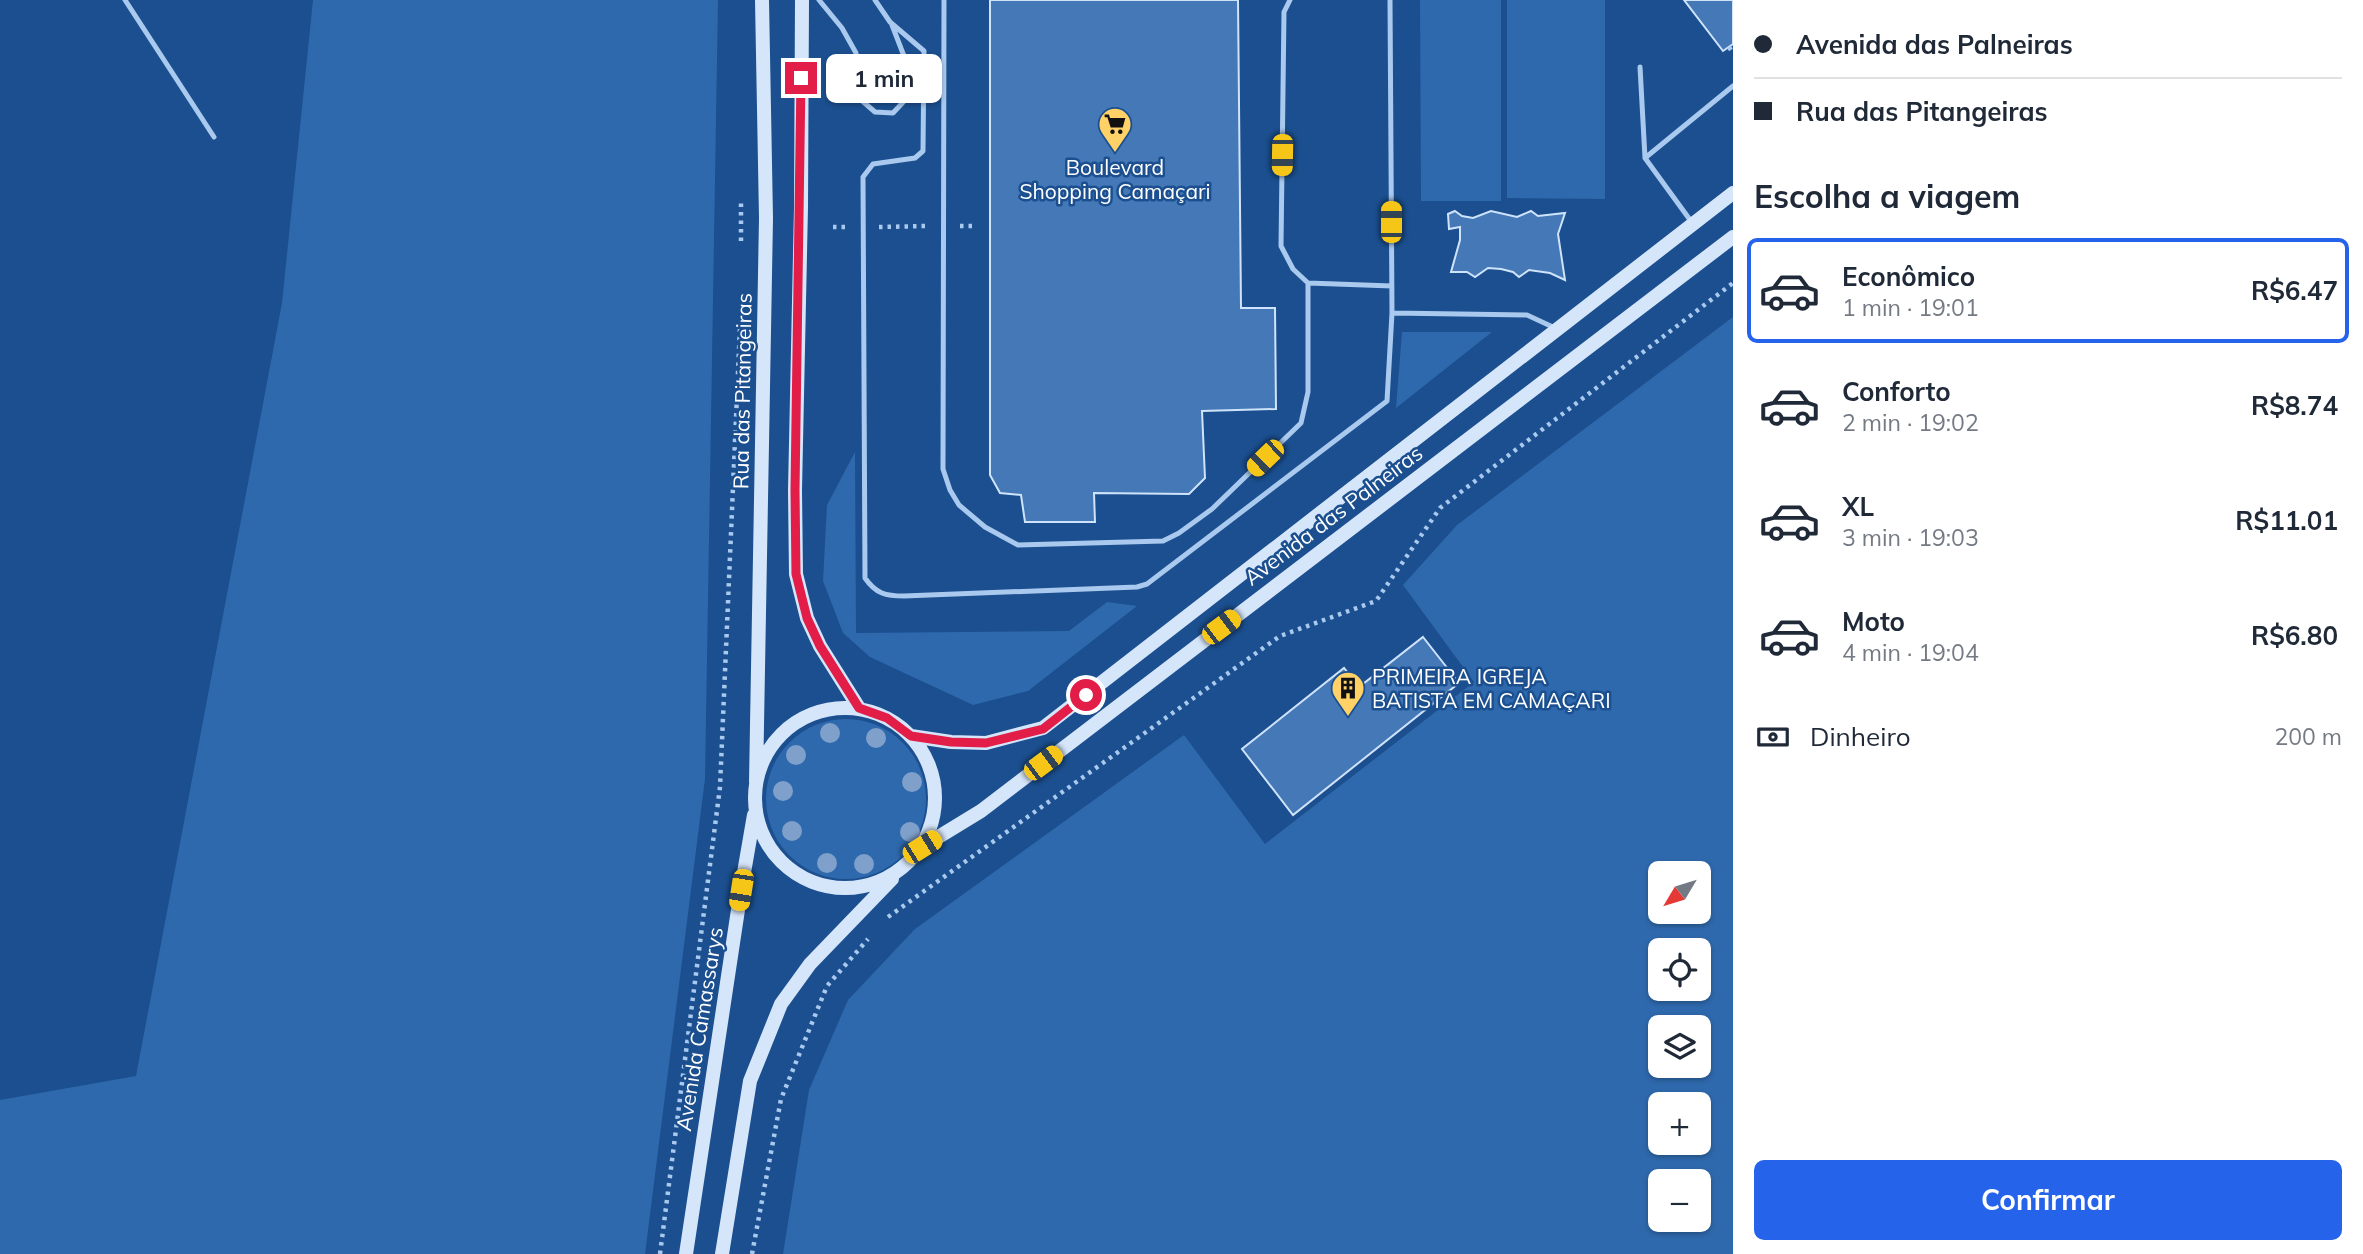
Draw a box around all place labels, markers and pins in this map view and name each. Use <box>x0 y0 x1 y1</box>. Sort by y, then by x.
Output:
supermarket icon: Boulevard Shopping Camaçari <box>1096 105 1134 154</box>
place label: Boulevard Shopping Camaçari <box>1019 154 1211 204</box>
place label: PRIMEIRA IGREJA BATISTA EM CAMAÇARI <box>1372 663 1611 713</box>
building icon: PRIMEIRA IGREJA BATISTA EM CAMAÇARI <box>1329 669 1367 718</box>

